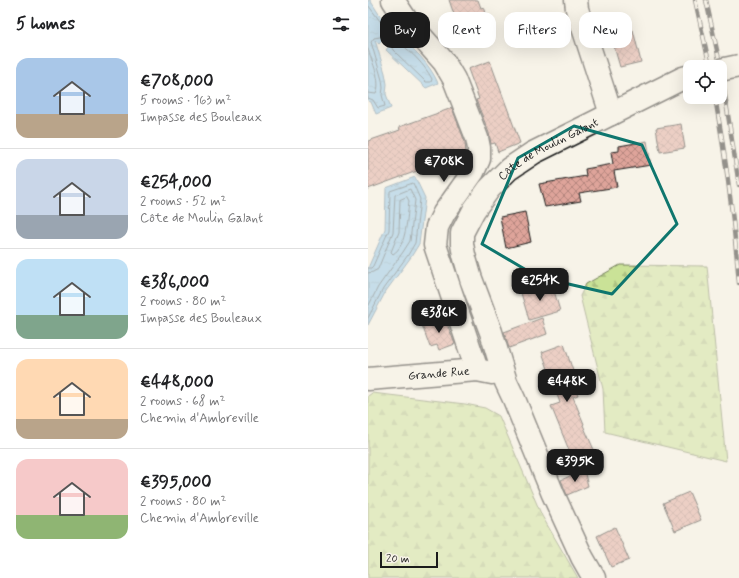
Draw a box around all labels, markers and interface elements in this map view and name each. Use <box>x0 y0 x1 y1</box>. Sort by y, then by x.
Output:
chip: Buy <box>380 12 430 48</box>
chip: Rent <box>438 12 496 48</box>
chip: Filters <box>504 12 571 48</box>
chip: New <box>579 12 632 48</box>
text: 5 homes <box>16 13 75 35</box>
icon: filters <box>330 13 352 35</box>
map controls <box>683 60 727 104</box>
button: locate <box>683 60 727 104</box>
text: €708,000 <box>140 70 214 92</box>
icon: home <box>48 74 96 122</box>
text: 5 rooms · 163 m² <box>140 92 231 109</box>
text: Impasse des Bouleaux <box>140 109 262 126</box>
street label: Côte de Moulin Galant <box>495 114 602 185</box>
pin: €708K <box>416 149 472 183</box>
text: €708K <box>424 153 464 170</box>
text: €254,000 <box>140 171 212 193</box>
icon: home <box>48 175 96 223</box>
text: 2 rooms · 52 m² <box>140 193 226 210</box>
text: Côte de Moulin Galant <box>140 210 263 227</box>
pin: €254K <box>512 268 568 302</box>
text: €386,000 <box>140 271 209 293</box>
text: €254K <box>521 272 559 289</box>
icon: home <box>48 275 96 323</box>
text: 2 rooms · 80 m² <box>140 293 226 310</box>
pin: €386K <box>411 300 467 334</box>
text: €386K <box>421 304 457 321</box>
text: Impasse des Bouleaux <box>140 310 262 327</box>
street label: Grande Rue <box>407 364 470 385</box>
pin: €448K <box>539 369 595 403</box>
text: €448,000 <box>140 371 214 393</box>
text: €448K <box>547 373 587 390</box>
icon: home <box>48 375 96 423</box>
text: 2 rooms · 68 m² <box>140 393 225 410</box>
text: Chemin d'Ambreville <box>140 410 259 427</box>
pin: €395K <box>547 449 603 483</box>
text: €395K <box>556 453 594 470</box>
text: €395,000 <box>140 471 212 493</box>
icon: home <box>48 475 96 523</box>
text: 2 rooms · 80 m² <box>140 493 226 510</box>
text: Chemin d'Ambreville <box>140 510 259 527</box>
scale bar <box>380 550 438 569</box>
text: 20 m <box>386 552 409 566</box>

